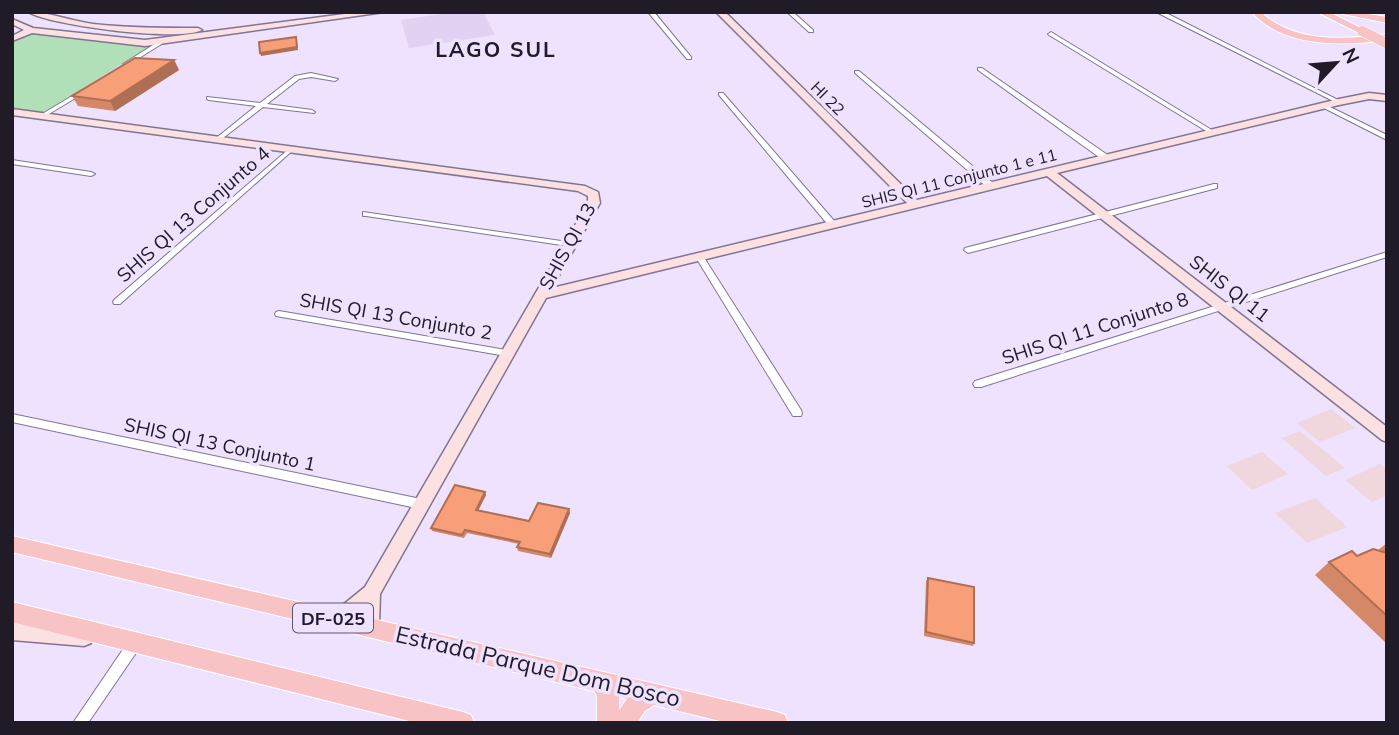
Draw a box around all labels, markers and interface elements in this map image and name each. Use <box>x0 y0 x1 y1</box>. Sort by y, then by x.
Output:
north arrow <box>1301 28 1371 98</box>
district label: LAGO SUL <box>435 36 557 62</box>
text: N <box>1337 44 1365 67</box>
street label: HI 22 <box>807 77 849 119</box>
street label: SHIS QI 13 Conjunto 4 <box>111 141 275 287</box>
street label: SHIS QI 11 Conjunto 1 e 11 <box>859 144 1059 212</box>
street label: SHIS QI 13 <box>533 198 601 294</box>
street label: SHIS QI 11 <box>1185 249 1275 327</box>
street label: SHIS QI 11 Conjunto 8 <box>999 286 1191 370</box>
street label: SHIS QI 13 Conjunto 2 <box>298 287 494 345</box>
street label: SHIS QI 13 Conjunto 1 <box>122 412 318 476</box>
road number: DF-025 <box>293 604 373 632</box>
street label: Estrada Parque Dom Bosco <box>393 619 683 713</box>

